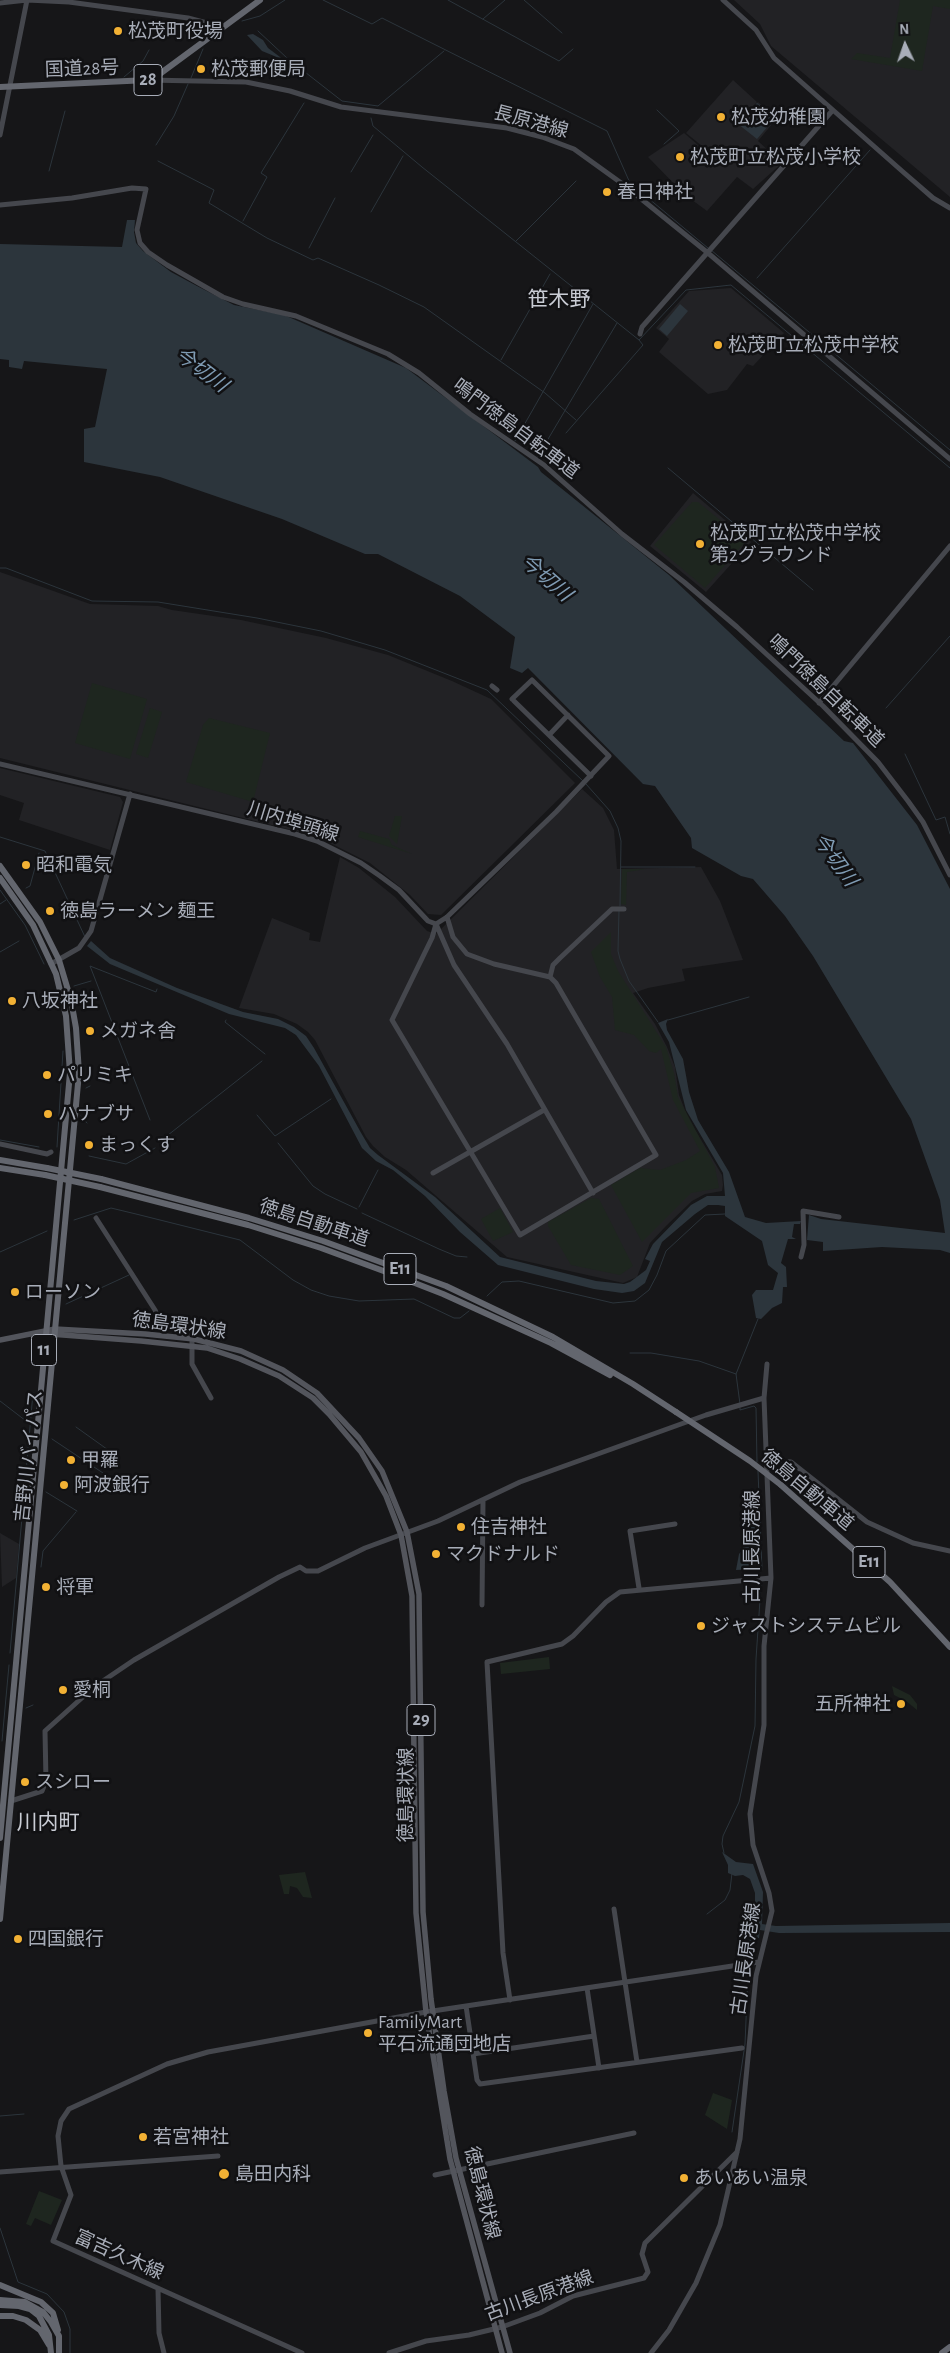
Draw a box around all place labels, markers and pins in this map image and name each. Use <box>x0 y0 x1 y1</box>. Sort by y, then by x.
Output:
place label: 松茂町役場 <box>128 20 223 42</box>
marker: 松茂町役場 <box>112 25 124 37</box>
place label: 松茂郵便局 <box>211 58 306 80</box>
marker: 松茂郵便局 <box>195 63 207 75</box>
place label: 松茂幼稚園 <box>731 106 826 128</box>
marker: 松茂幼稚園 <box>715 111 727 123</box>
place label: 松茂町立松茂小学校 <box>690 146 861 168</box>
marker: 松茂町立松茂小学校 <box>674 151 686 163</box>
place label: 春日神社 <box>617 181 693 203</box>
marker: 春日神社 <box>601 186 613 198</box>
place label: 松茂町立松茂中学校 <box>728 334 899 356</box>
marker: 松茂町立松茂中学校 <box>712 339 724 351</box>
place label: 松茂町立松茂中学校 第2グラウンド <box>710 522 881 566</box>
marker: 松茂町立松茂中学校 第2グラウンド <box>694 538 706 550</box>
place label: 昭和電気 <box>36 854 112 876</box>
marker: 昭和電気 <box>20 859 32 871</box>
place label: 徳島ラーメン 麺王 <box>60 900 215 922</box>
marker: 徳島ラーメン 麺王 <box>44 905 56 917</box>
place label: 八坂神社 <box>22 990 98 1012</box>
marker: 八坂神社 <box>6 995 18 1007</box>
place label: メガネ舎 <box>100 1020 176 1042</box>
marker: メガネ舎 <box>84 1025 96 1037</box>
place label: パリミキ <box>57 1064 133 1086</box>
marker: パリミキ <box>41 1069 53 1081</box>
place label: ハナブサ <box>58 1103 134 1125</box>
marker: ハナブサ <box>42 1108 54 1120</box>
place label: まっくす <box>99 1134 175 1156</box>
marker: まっくす <box>83 1139 95 1151</box>
place label: ローソン <box>25 1281 101 1303</box>
marker: ローソン <box>9 1286 21 1298</box>
place label: 甲羅 <box>81 1449 119 1471</box>
marker: 甲羅 <box>65 1454 77 1466</box>
place label: 阿波銀行 <box>74 1474 150 1496</box>
marker: 阿波銀行 <box>58 1479 70 1491</box>
place label: 住吉神社 <box>471 1516 547 1538</box>
marker: 住吉神社 <box>455 1521 467 1533</box>
place label: マクドナルド <box>446 1543 560 1565</box>
marker: マクドナルド <box>430 1548 442 1560</box>
place label: 将軍 <box>56 1576 94 1598</box>
marker: 将軍 <box>40 1581 52 1593</box>
place label: ジャストシステムビル <box>711 1615 901 1637</box>
marker: ジャストシステムビル <box>695 1620 707 1632</box>
place label: 愛桐 <box>73 1679 111 1701</box>
marker: 愛桐 <box>57 1684 69 1696</box>
place label: 五所神社 <box>815 1693 891 1715</box>
marker: 五所神社 <box>895 1698 907 1710</box>
place label: スシロー <box>35 1771 111 1793</box>
marker: スシロー <box>19 1776 31 1788</box>
place label: 四国銀行 <box>28 1928 104 1950</box>
marker: 四国銀行 <box>12 1933 24 1945</box>
place label: FamilyMart 平石流通団地店 <box>378 2011 511 2055</box>
marker: FamilyMart 平石流通団地店 <box>362 2027 374 2039</box>
place label: 若宮神社 <box>153 2126 229 2148</box>
marker: 若宮神社 <box>137 2131 149 2143</box>
place label: 島田内科 <box>235 2163 311 2185</box>
marker: 島田内科 <box>217 2167 231 2181</box>
place label: あいあい温泉 <box>694 2167 808 2189</box>
marker: あいあい温泉 <box>678 2172 690 2184</box>

